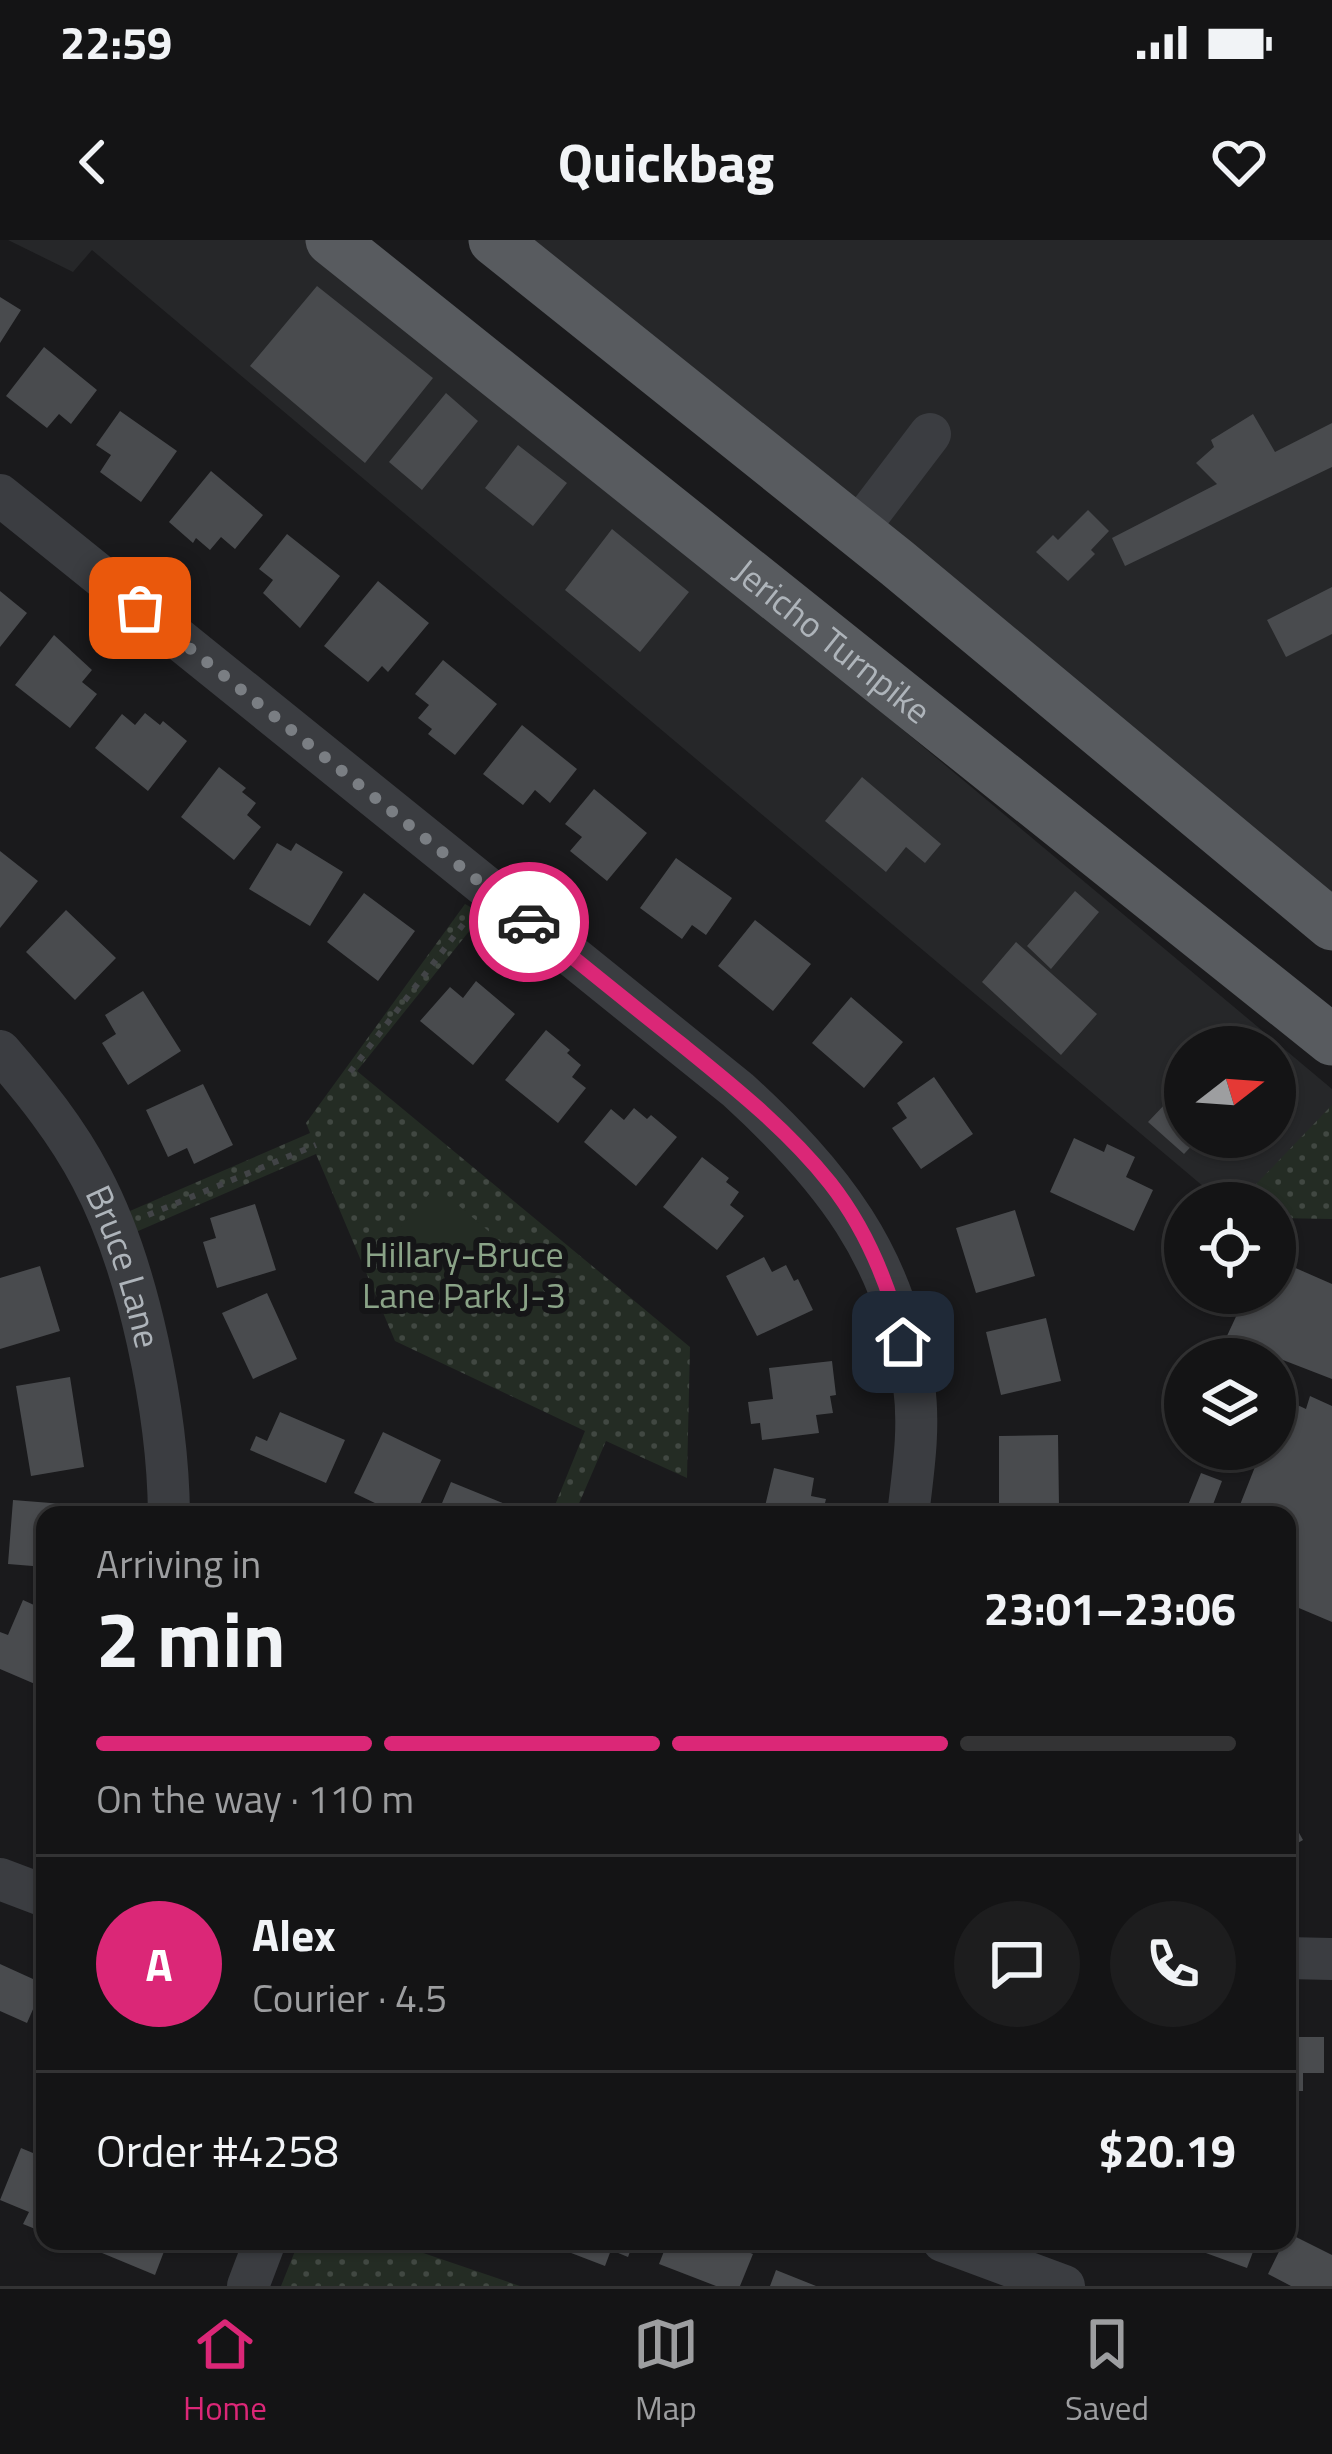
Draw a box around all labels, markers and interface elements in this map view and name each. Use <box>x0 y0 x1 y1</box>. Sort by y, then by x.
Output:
text: 22:59 <box>60 8 172 76</box>
text: Quickbag <box>558 121 774 203</box>
icon: back <box>60 129 126 195</box>
icon: heart <box>1206 129 1272 195</box>
street label: Jericho Turnpike <box>722 544 943 737</box>
pin <box>89 557 191 659</box>
icon: bag <box>107 575 173 641</box>
courier <box>469 862 589 982</box>
icon: car <box>496 889 562 955</box>
north arrow <box>1164 1026 1296 1158</box>
map controls <box>1164 1026 1296 1470</box>
street label: Bruce Lane <box>72 1176 176 1353</box>
button: locate <box>1164 1182 1296 1314</box>
park label: Hillary-Bruce Lane Park J-3 <box>362 1226 566 1322</box>
pin <box>852 1291 954 1393</box>
icon: home <box>870 1309 936 1375</box>
button: layers <box>1164 1338 1296 1470</box>
text: Arriving in <box>96 1534 261 1593</box>
text: 23:01–23:06 <box>984 1574 1236 1642</box>
text: 2 min <box>96 1579 286 1697</box>
text: On the way · 110 m <box>96 1769 414 1828</box>
text: Alex <box>252 1900 336 1968</box>
button: chat <box>954 1901 1080 2027</box>
button: phone <box>1110 1901 1236 2027</box>
text: A <box>145 1930 173 1998</box>
text: Courier · 4.5 <box>252 1968 447 2027</box>
text: Order #4258 <box>96 2116 339 2184</box>
text: $20.19 <box>1098 2116 1236 2184</box>
tab: Home <box>183 2311 267 2433</box>
tab: Map <box>633 2311 699 2433</box>
tab: Saved <box>1065 2311 1149 2433</box>

